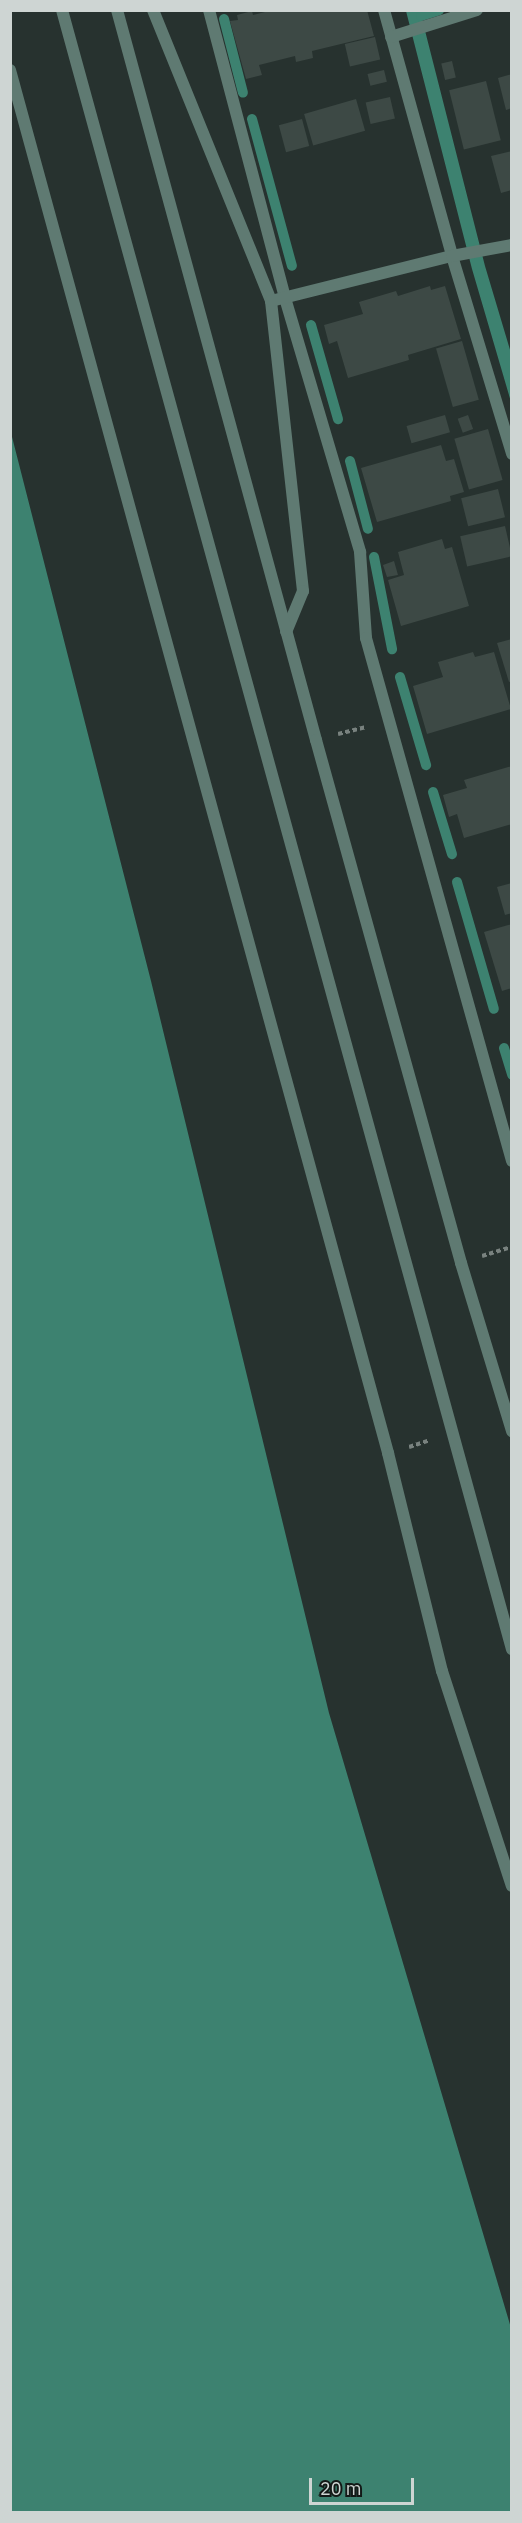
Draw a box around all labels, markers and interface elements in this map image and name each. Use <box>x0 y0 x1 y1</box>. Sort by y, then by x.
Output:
scale bar <box>312 2466 417 2504</box>
text: 20 m <box>320 2477 362 2500</box>

